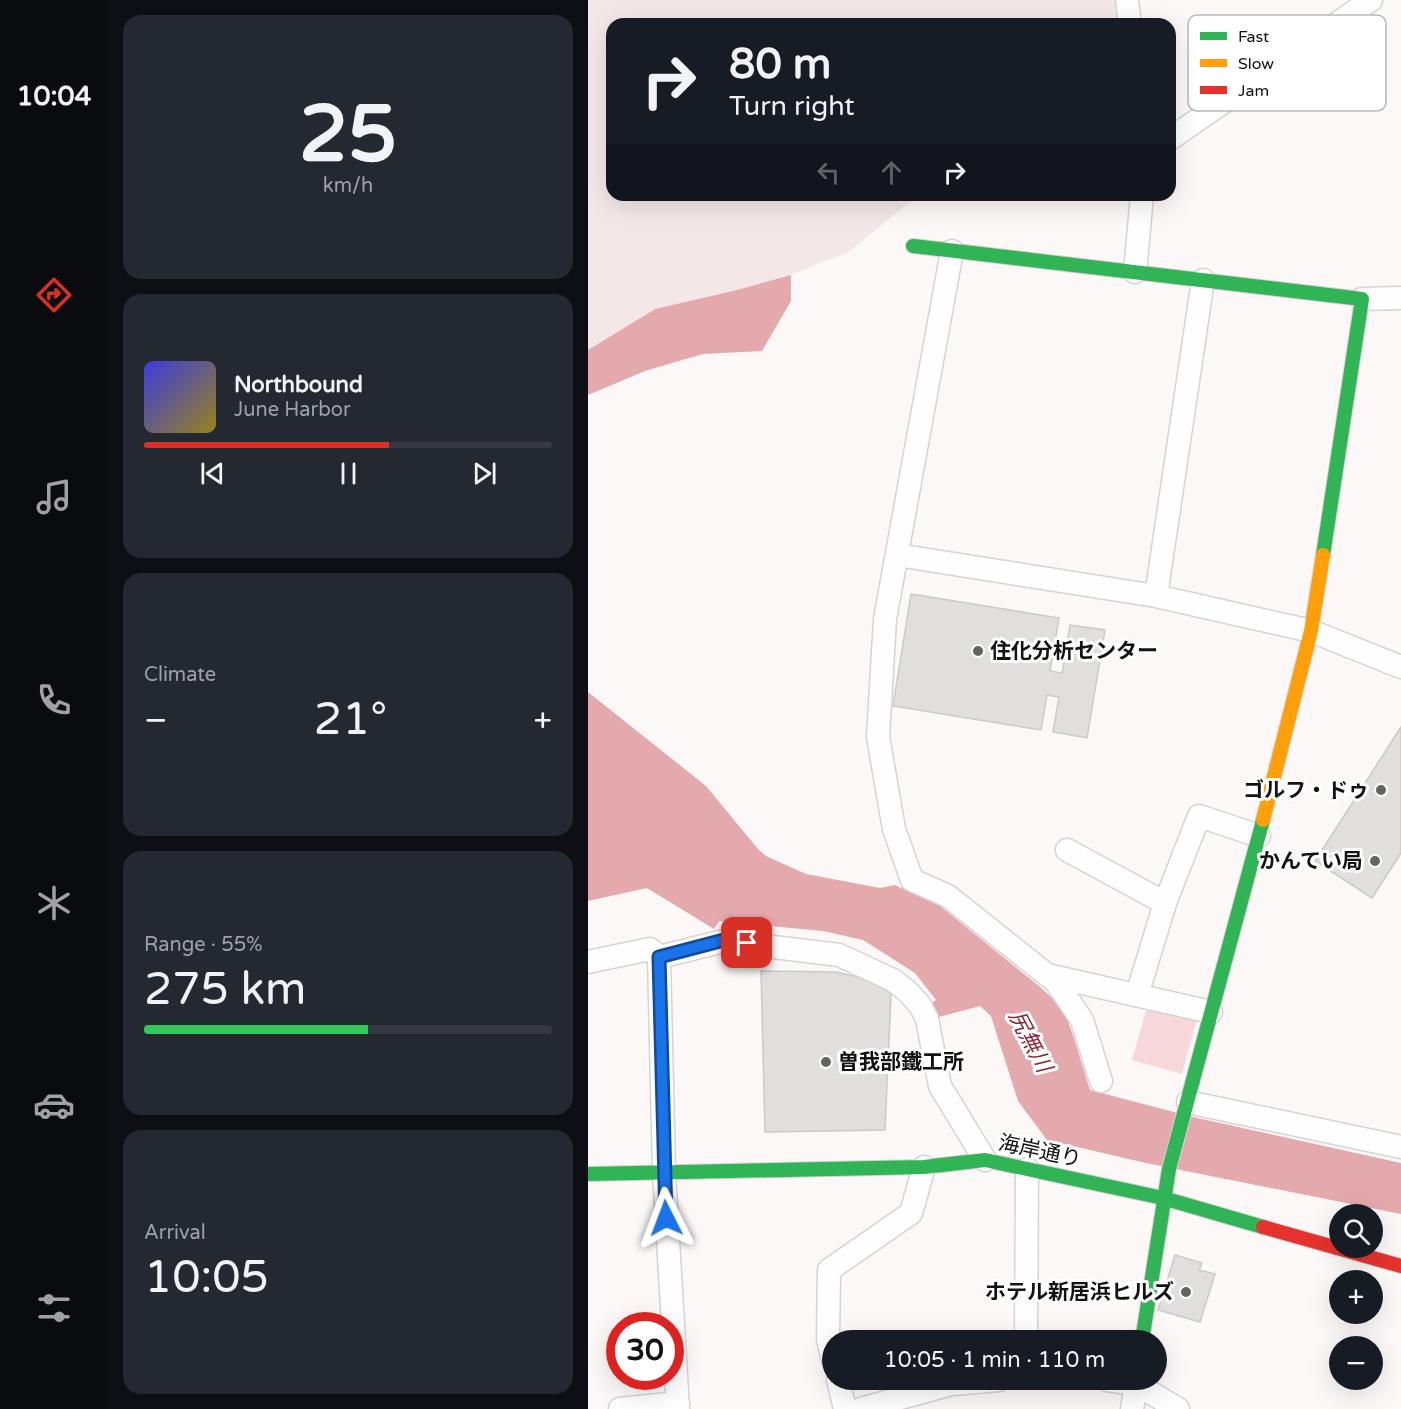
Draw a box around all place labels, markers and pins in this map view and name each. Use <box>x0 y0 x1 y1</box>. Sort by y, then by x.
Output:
place label: 住化分析センター <box>990 639 1158 664</box>
marker: 住化分析センター <box>971 644 985 658</box>
place label: ゴルフ・ドゥ <box>1243 778 1369 803</box>
marker: ゴルフ・ドゥ <box>1374 783 1388 797</box>
place label: かんてい局 <box>1259 849 1363 874</box>
marker: かんてい局 <box>1368 854 1382 868</box>
pin <box>721 917 772 968</box>
place label: 曽我部鐵工所 <box>838 1050 964 1075</box>
marker: 曽我部鐵工所 <box>819 1055 833 1069</box>
place label: ホテル新居浜ヒルズ <box>985 1280 1174 1305</box>
marker: ホテル新居浜ヒルズ <box>1179 1285 1193 1299</box>

